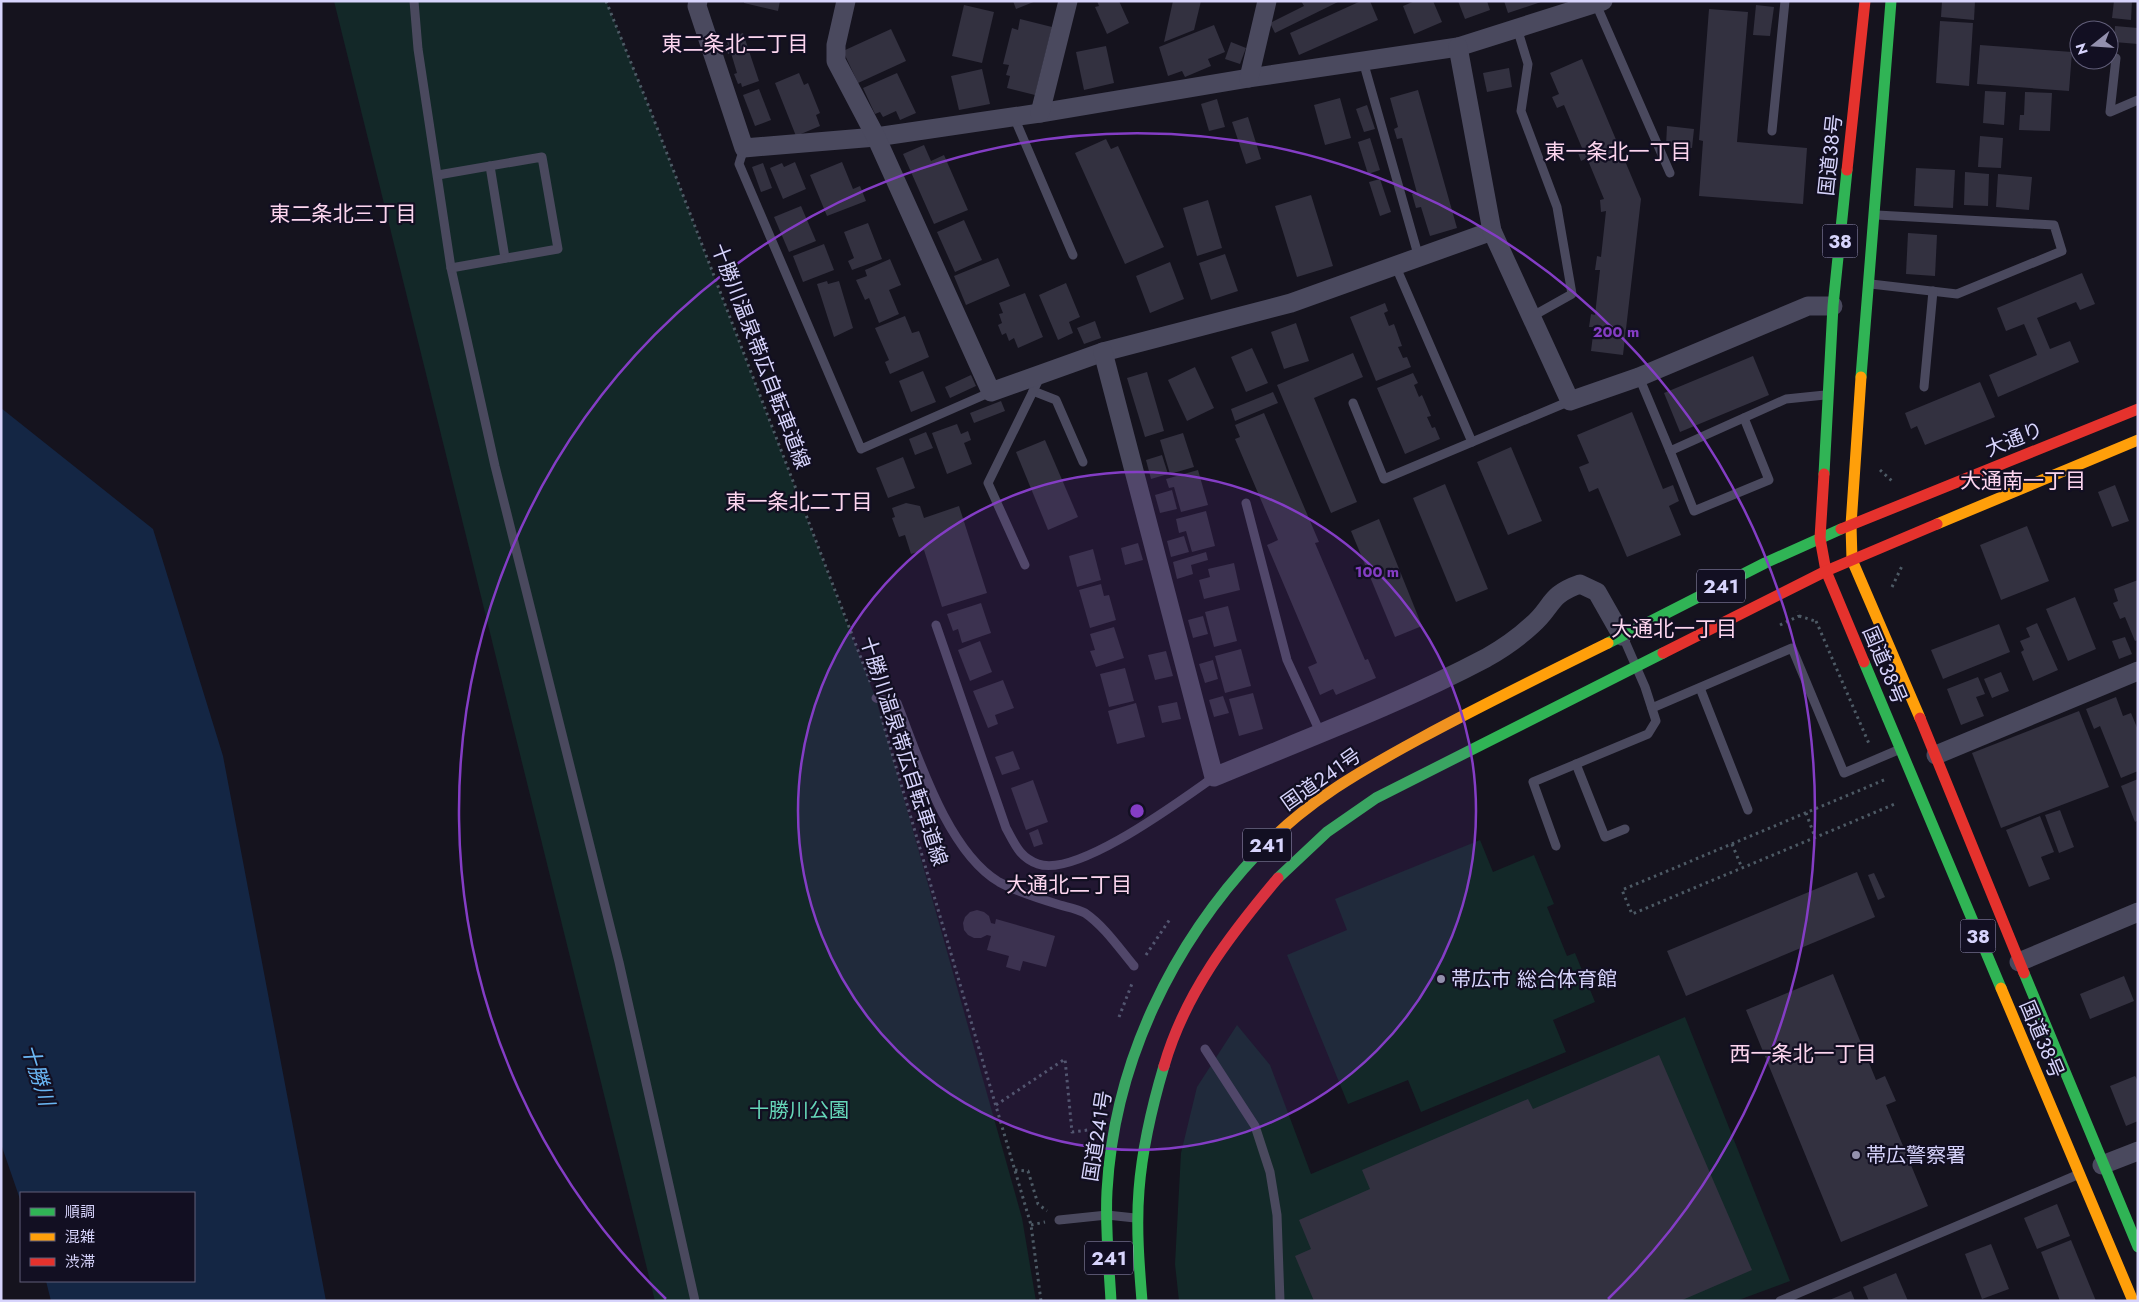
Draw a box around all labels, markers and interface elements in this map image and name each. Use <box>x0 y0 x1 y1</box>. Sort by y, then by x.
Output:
north arrow <box>2069 20 2119 70</box>
district label: 東二条北二丁目 <box>662 29 809 59</box>
text: N <box>2070 41 2093 57</box>
street label: 国道38号 <box>1812 113 1849 197</box>
district label: 東一条北一丁目 <box>1545 137 1692 167</box>
district label: 東二条北三丁目 <box>270 199 417 229</box>
road number: 38 <box>1822 225 1858 258</box>
street label: 十勝川温泉帯広自転車道線 <box>704 239 817 473</box>
text: 200 m <box>1593 321 1639 343</box>
street label: 大通り <box>1981 415 2047 464</box>
district label: 大通南一丁目 <box>1960 466 2086 496</box>
district label: 東一条北二丁目 <box>726 487 873 517</box>
text: 100 m <box>1355 561 1399 583</box>
road number: 241 <box>1697 570 1745 602</box>
district label: 大通北一丁目 <box>1611 614 1737 644</box>
street label: 国道38号 <box>1855 622 1914 709</box>
street label: 十勝川温泉帯広自転車道線 <box>853 633 954 870</box>
street label: 国道241号 <box>1275 741 1367 818</box>
centre of rings <box>1128 802 1146 820</box>
road number: 241 <box>1243 828 1291 862</box>
district label: 大通北二丁目 <box>1006 870 1132 900</box>
road number: 38 <box>1960 919 1996 952</box>
place label: 帯広市 総合体育館 <box>1451 965 1617 994</box>
marker: 帯広市 総合体育館 <box>1435 973 1447 985</box>
street label: 国道38号 <box>2012 996 2071 1083</box>
district label: 西一条北一丁目 <box>1730 1039 1877 1069</box>
water label: 十勝川 <box>14 1040 62 1111</box>
street label: 国道241号 <box>1076 1088 1119 1184</box>
park label: 十勝川公園 <box>749 1096 849 1125</box>
place label: 帯広警察署 <box>1866 1141 1966 1170</box>
marker: 帯広警察署 <box>1850 1149 1862 1161</box>
legend <box>20 1192 195 1282</box>
text: 順調 <box>65 1201 95 1223</box>
text: 混雑 <box>65 1226 95 1248</box>
road number: 241 <box>1085 1242 1133 1274</box>
text: 渋滞 <box>65 1251 95 1273</box>

